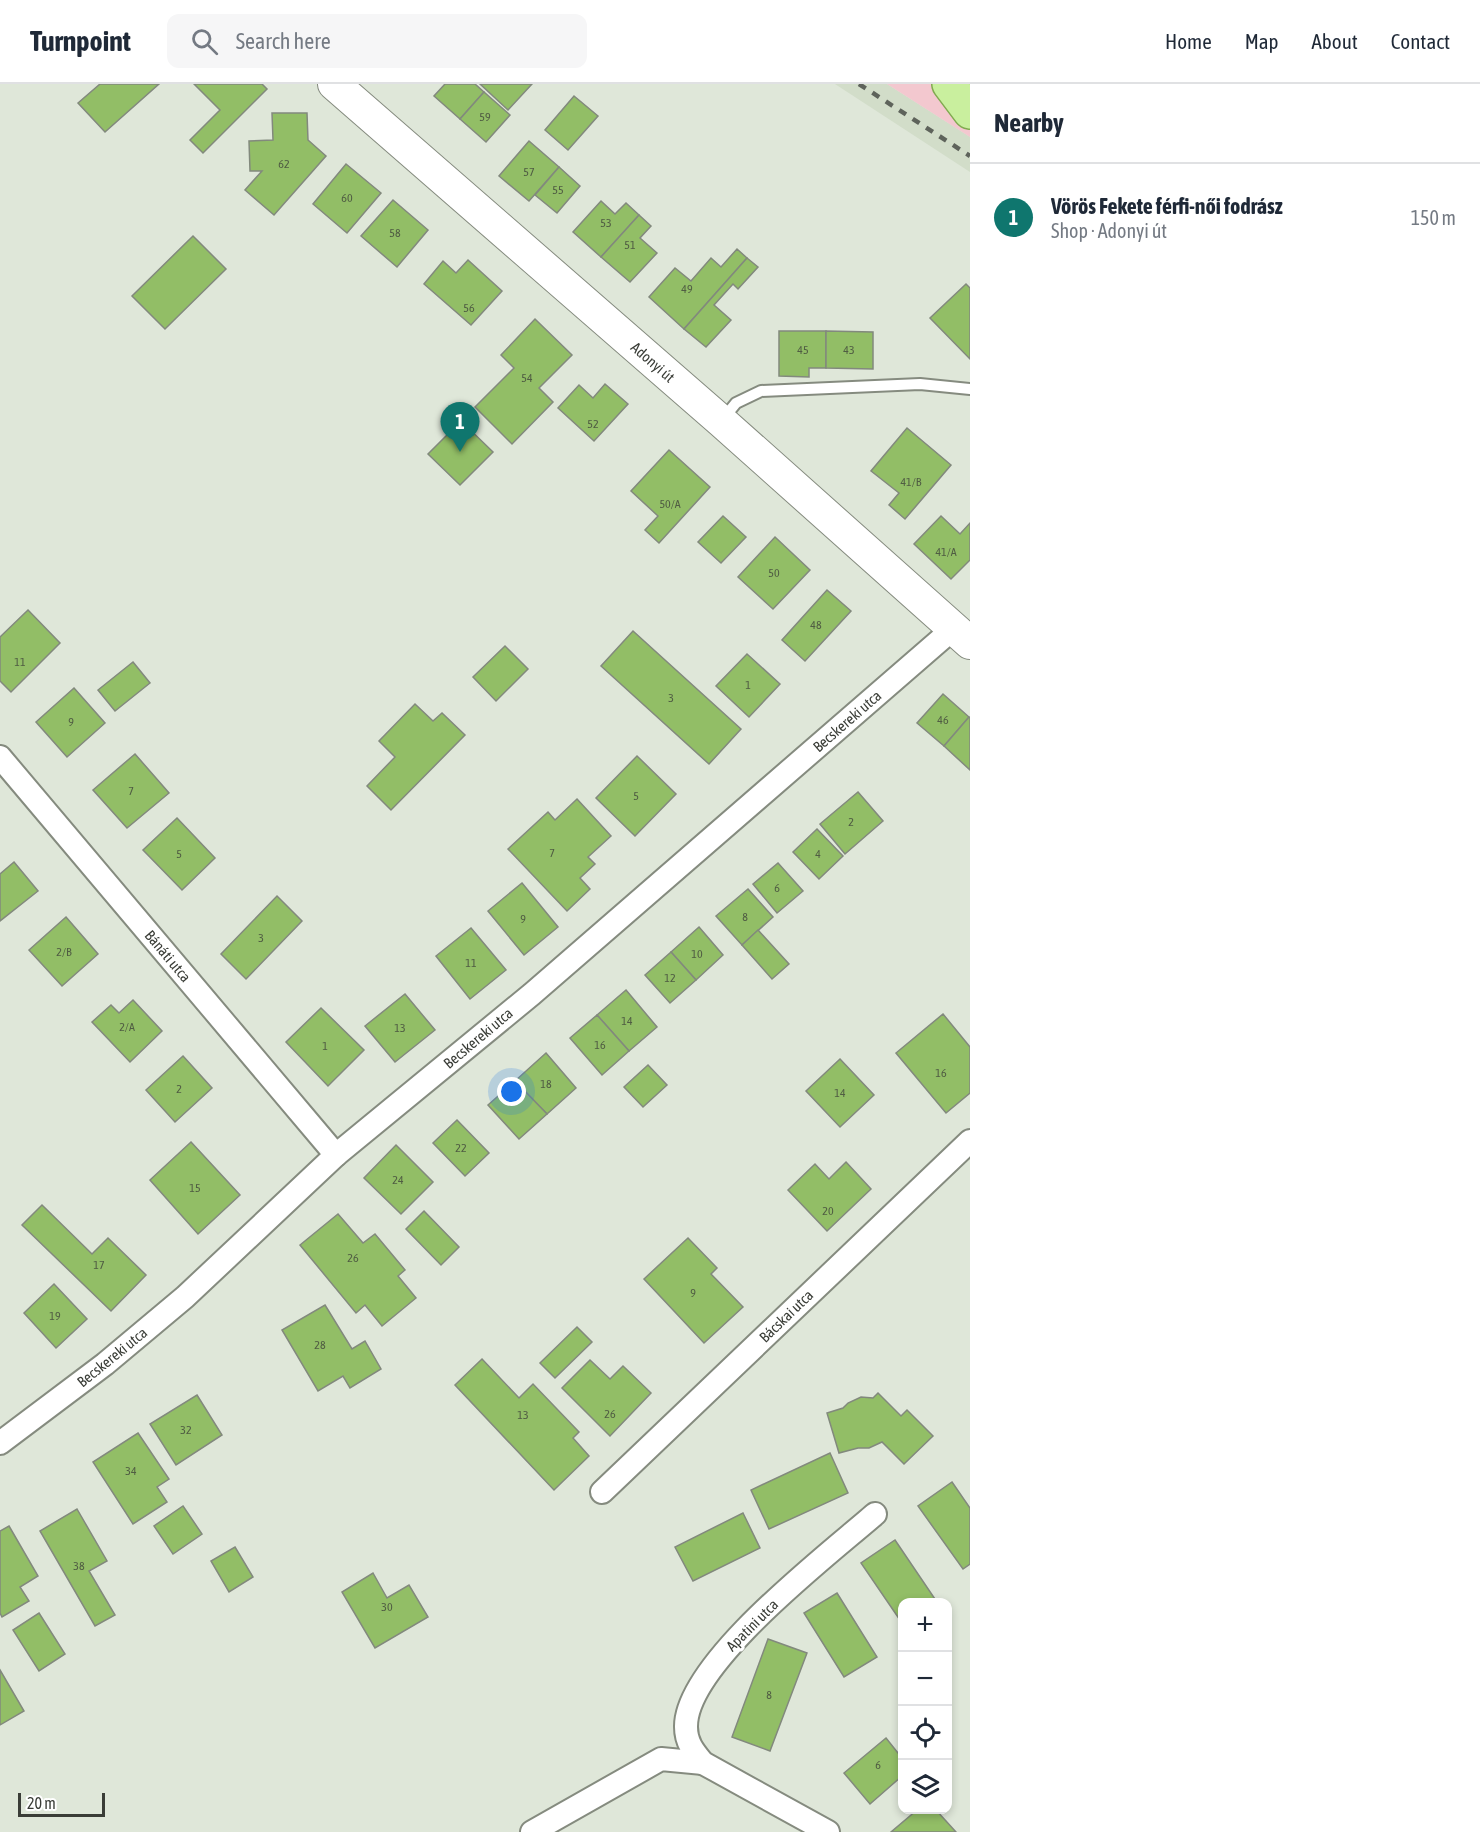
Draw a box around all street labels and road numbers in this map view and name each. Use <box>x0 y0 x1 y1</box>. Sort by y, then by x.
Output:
street label: Adonyi út <box>628 339 678 385</box>
street label: Becskereki utca <box>809 687 885 755</box>
street label: Bánáti utca <box>142 927 194 985</box>
street label: Becskereki utca <box>440 1004 516 1072</box>
street label: Bácskai utca <box>756 1286 816 1346</box>
street label: Becskereki utca <box>74 1324 150 1390</box>
street label: Apatini utca <box>723 1596 781 1654</box>

